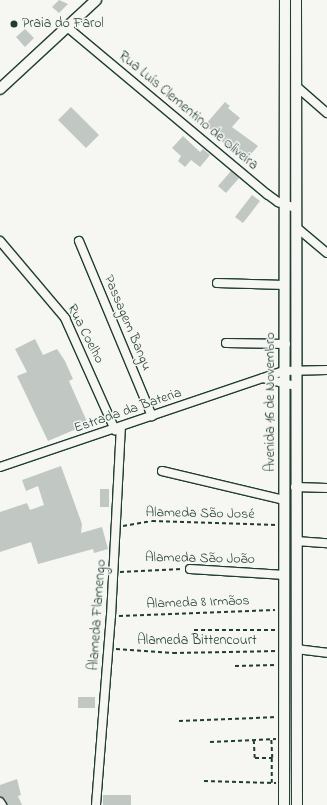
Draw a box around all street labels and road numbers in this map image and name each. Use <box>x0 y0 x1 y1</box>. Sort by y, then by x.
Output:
street label: Rua Luís Clementino de Oliveira <box>115 48 261 174</box>
street label: Passagem Bangu <box>99 273 155 373</box>
street label: Rua Coelho <box>63 302 107 366</box>
street label: Avenida 16 de Novembro <box>263 332 279 472</box>
street label: Estrada da Bateria <box>72 385 184 437</box>
street label: Alameda São José <box>145 505 255 523</box>
street label: Alameda São João <box>145 550 255 568</box>
street label: Alameda Flamengo <box>86 559 110 671</box>
street label: Alameda 8 Irmãos <box>146 593 250 613</box>
street label: Alameda Bittencourt <box>137 633 257 649</box>

